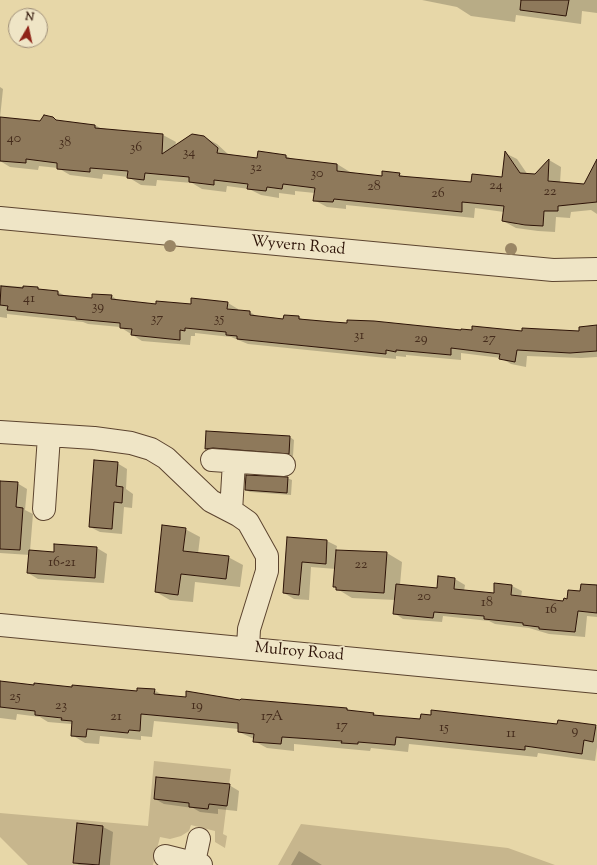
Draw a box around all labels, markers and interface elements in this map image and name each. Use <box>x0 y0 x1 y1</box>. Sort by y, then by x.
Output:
north arrow <box>8 8 48 48</box>
text: N <box>24 9 35 26</box>
house number: 40 <box>7 132 21 148</box>
house number: 38 <box>59 136 71 152</box>
house number: 36 <box>130 141 142 157</box>
house number: 34 <box>183 146 195 162</box>
house number: 32 <box>250 161 262 177</box>
house number: 30 <box>311 167 323 183</box>
house number: 24 <box>489 179 503 195</box>
house number: 28 <box>367 180 381 196</box>
house number: 22 <box>543 185 557 201</box>
house number: 26 <box>431 187 445 203</box>
street label: Wyvern Road <box>250 233 346 261</box>
house number: 41 <box>23 292 35 308</box>
house number: 39 <box>92 300 104 316</box>
house number: 37 <box>151 312 163 328</box>
house number: 35 <box>214 312 224 328</box>
house number: 31 <box>354 329 364 345</box>
house number: 29 <box>414 332 428 348</box>
house number: 27 <box>482 332 496 348</box>
house number: 16-21 <box>48 556 76 572</box>
house number: 22 <box>354 558 368 574</box>
house number: 20 <box>417 590 431 606</box>
house number: 18 <box>481 596 493 612</box>
house number: 16 <box>545 603 557 619</box>
street label: Mulroy Road <box>254 640 344 666</box>
house number: 25 <box>9 690 21 706</box>
house number: 23 <box>55 699 67 715</box>
house number: 19 <box>191 699 203 715</box>
house number: 21 <box>110 710 122 726</box>
house number: 17A <box>261 710 283 726</box>
house number: 17 <box>336 719 348 735</box>
house number: 15 <box>439 721 449 737</box>
house number: 9 <box>572 724 578 740</box>
house number: 11 <box>506 727 516 743</box>

